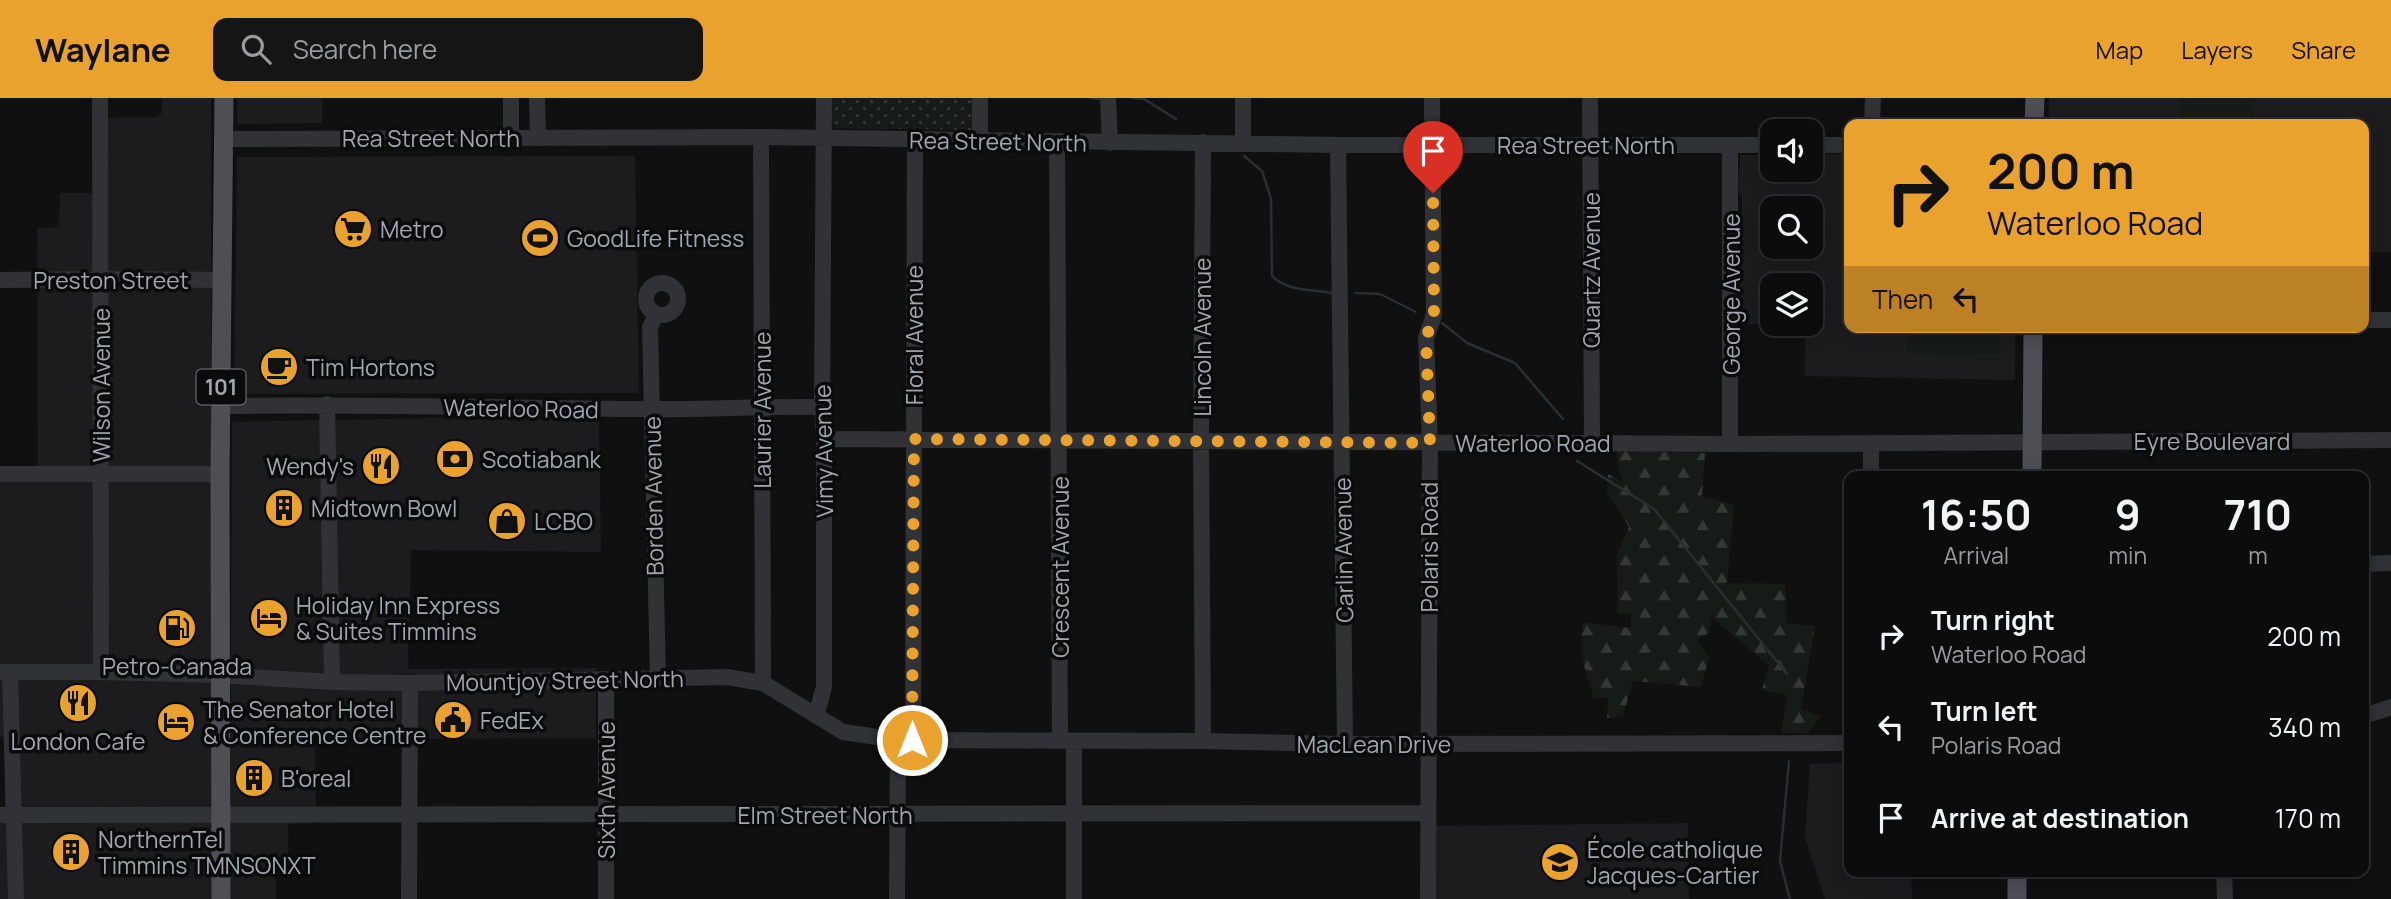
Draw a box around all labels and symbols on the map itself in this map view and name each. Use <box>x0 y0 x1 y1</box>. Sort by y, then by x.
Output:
pin <box>1403 121 1463 193</box>
street label: Rea Street North <box>342 122 520 154</box>
street label: Rea Street North <box>909 123 1087 159</box>
street label: Rea Street North <box>1497 129 1675 161</box>
street label: Quartz Avenue <box>1575 192 1607 348</box>
supermarket icon: Metro <box>332 208 374 250</box>
place label: Metro <box>380 213 444 245</box>
street label: George Avenue <box>1715 213 1747 375</box>
sports icon: GoodLife Fitness <box>519 217 561 259</box>
place label: GoodLife Fitness <box>567 222 744 254</box>
street label: Lincoln Avenue <box>1186 257 1218 417</box>
street label: Preston Street <box>33 264 189 296</box>
street label: Floral Avenue <box>898 265 930 405</box>
street label: Wilson Avenue <box>85 308 117 462</box>
street label: Laurier Avenue <box>746 332 778 488</box>
cafe icon: Tim Hortons <box>258 346 300 388</box>
place label: Tim Hortons <box>306 351 435 383</box>
road number: 101 <box>196 370 246 404</box>
street label: Vimy Avenue <box>806 384 840 518</box>
street label: Waterloo Road <box>443 391 599 425</box>
street label: Borden Avenue <box>636 416 670 576</box>
street label: Eyre Boulevard <box>2134 425 2290 457</box>
street label: Waterloo Road <box>1455 427 1611 459</box>
bank icon: Scotiabank <box>434 438 476 480</box>
place label: Scotiabank <box>482 443 602 475</box>
restaurant icon: Wendy's <box>360 445 402 487</box>
place label: Wendy's <box>266 450 354 482</box>
street label: Crescent Avenue <box>1044 476 1076 658</box>
street label: Carlin Avenue <box>1326 477 1360 623</box>
street label: Polaris Road <box>1413 482 1445 612</box>
building icon: Midtown Bowl <box>263 487 305 529</box>
place label: Midtown Bowl <box>311 492 457 524</box>
shop icon: LCBO <box>486 500 528 542</box>
place label: LCBO <box>534 505 593 537</box>
place label: Holiday Inn Express & Suites Timmins <box>296 589 500 647</box>
hotel icon: Holiday Inn Express & Suites Timmins <box>248 597 290 639</box>
fuel station icon: Petro-Canada <box>156 607 198 649</box>
place label: Petro-Canada <box>102 650 252 682</box>
street label: Mountjoy Street North <box>446 662 684 698</box>
restaurant icon: London Cafe <box>57 682 99 724</box>
place label: The Senator Hotel & Conference Centre <box>203 693 427 751</box>
public building icon: FedEx <box>432 699 474 741</box>
hotel icon: The Senator Hotel & Conference Centre <box>155 701 197 743</box>
position arrow <box>875 703 949 777</box>
place label: FedEx <box>480 704 544 736</box>
street label: Sixth Avenue <box>590 721 622 859</box>
place label: London Cafe <box>11 725 145 757</box>
street label: MacLean Drive <box>1297 728 1451 760</box>
building icon: B'oreal <box>233 757 275 799</box>
place label: B'oreal <box>281 762 351 794</box>
street label: Elm Street North <box>737 799 913 831</box>
place label: NorthernTel Timmins TMNSONXT <box>98 823 316 881</box>
building icon: NorthernTel Timmins TMNSONXT <box>50 831 92 873</box>
place label: École catholique Jacques-Cartier <box>1587 833 1763 891</box>
school or university icon: École catholique Jacques-Cartier <box>1539 841 1581 883</box>

